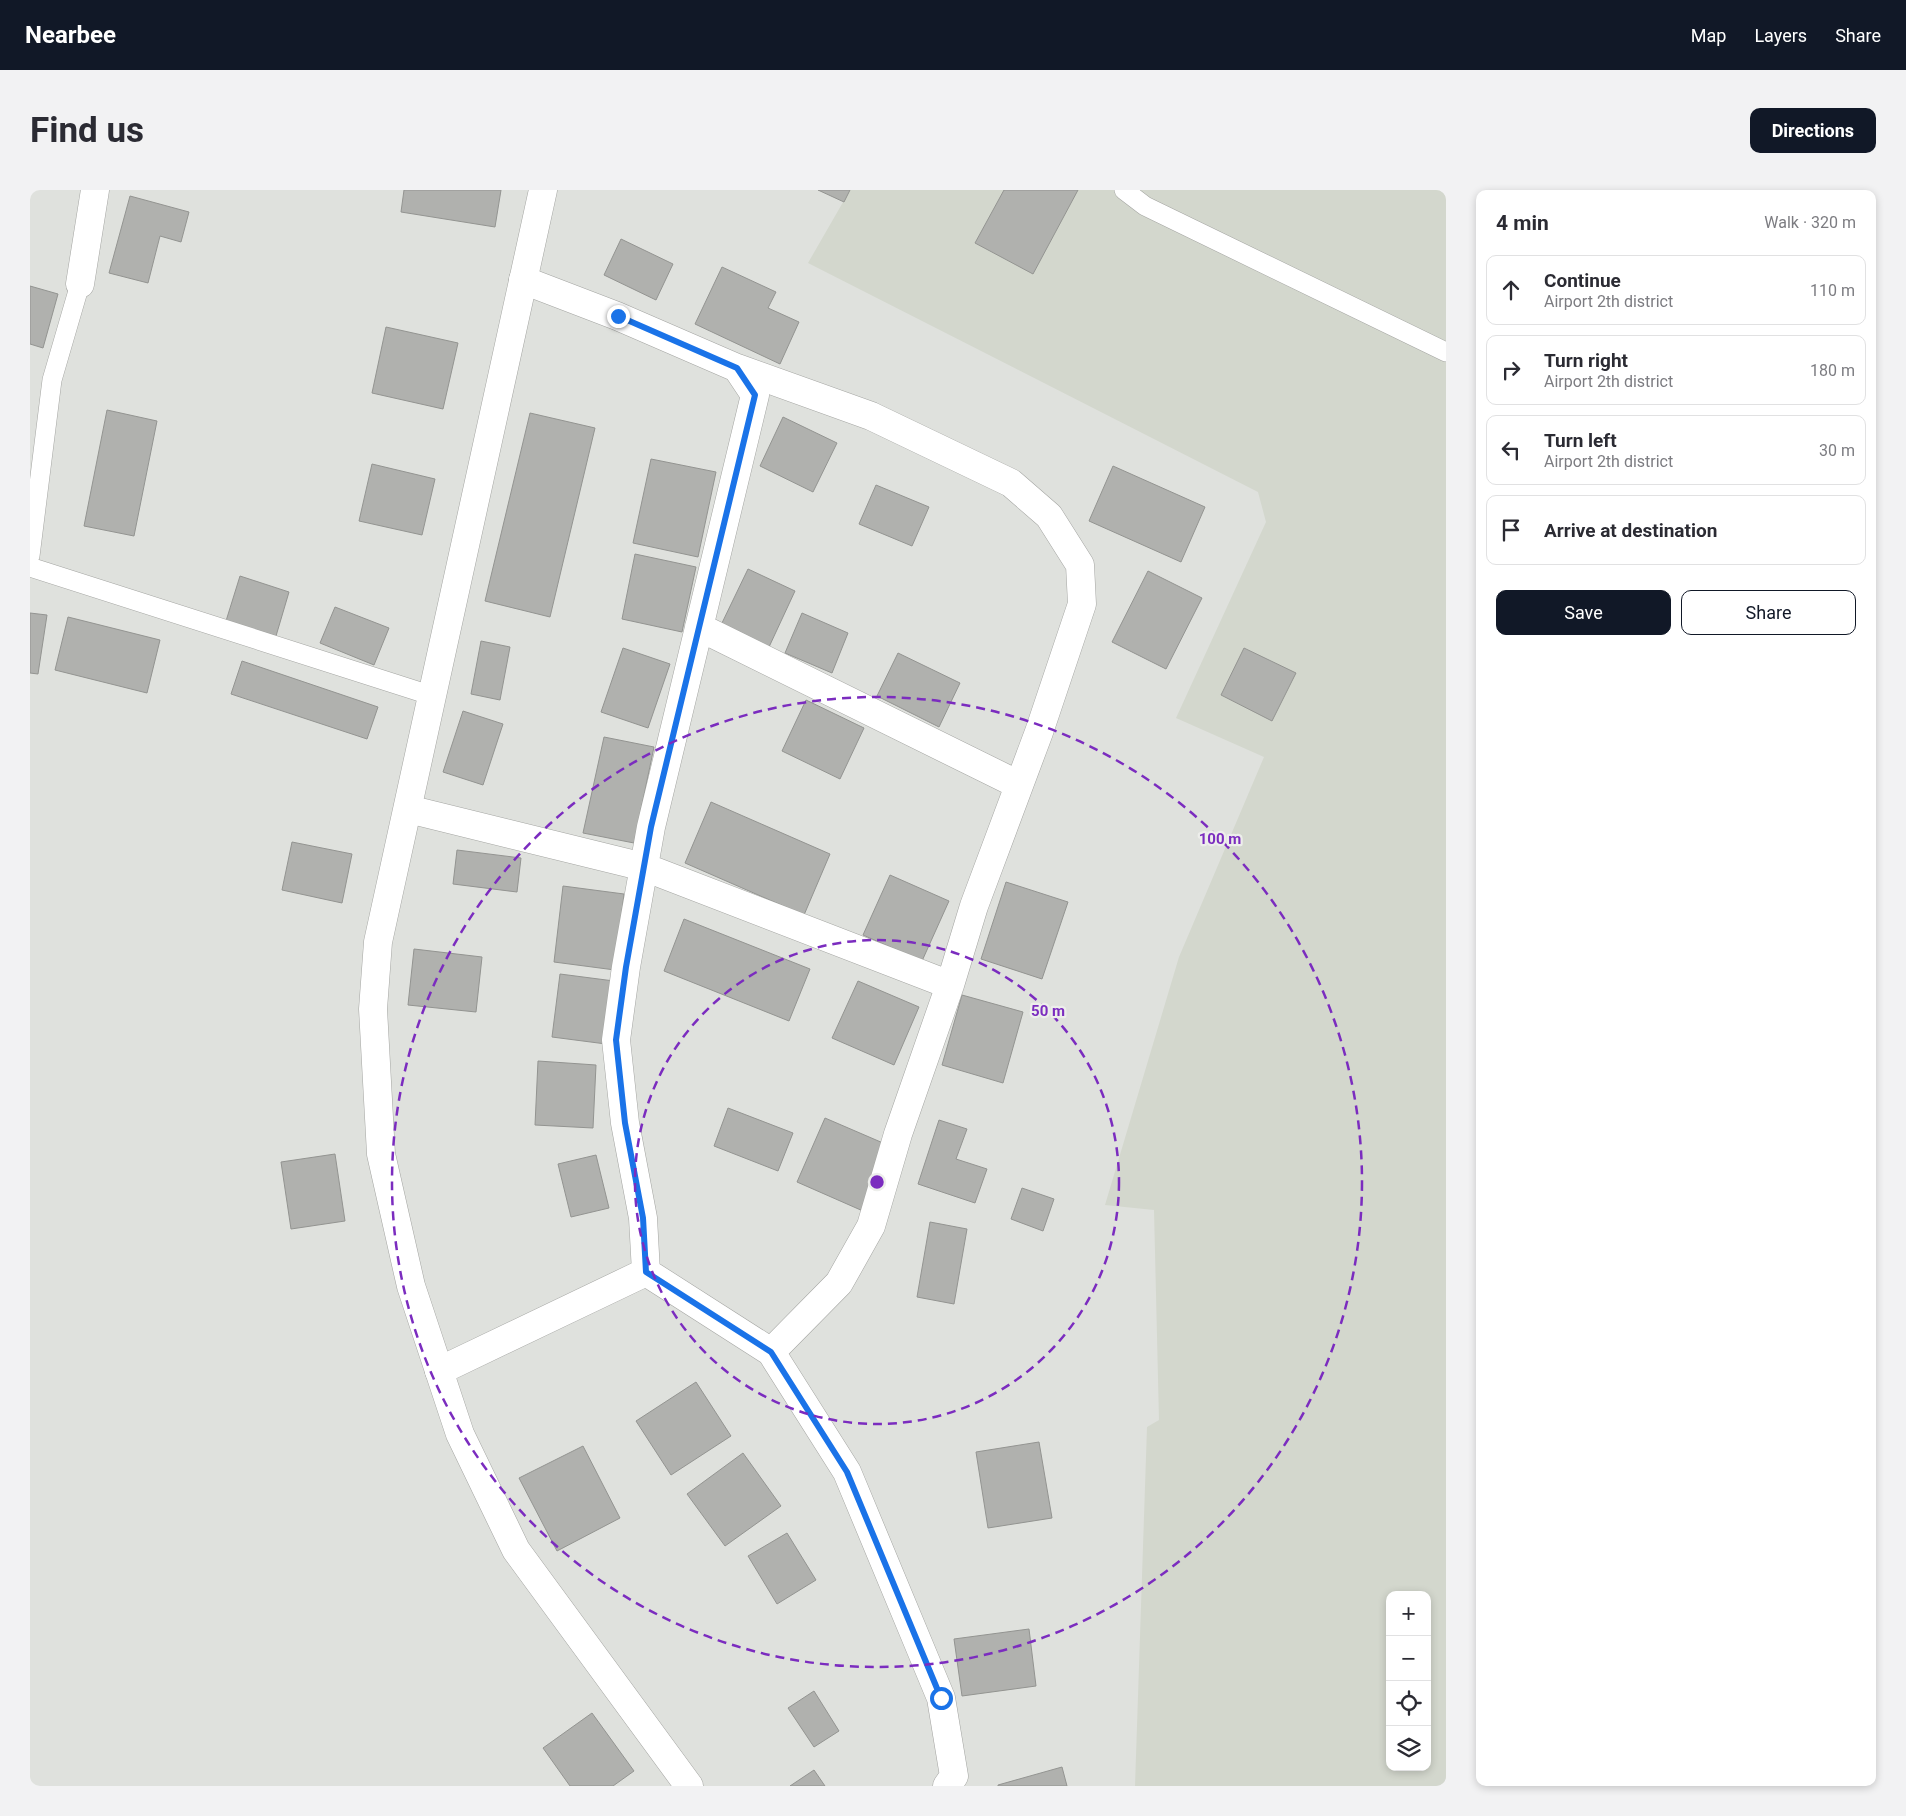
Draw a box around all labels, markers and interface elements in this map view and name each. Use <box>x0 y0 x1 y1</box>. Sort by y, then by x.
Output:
text: Nearbee <box>25 21 116 49</box>
text: Map <box>1691 25 1726 46</box>
text: Layers <box>1754 25 1807 46</box>
text: Share <box>1835 25 1881 46</box>
button: Directions <box>1750 108 1876 153</box>
text: Find us <box>30 110 144 151</box>
text: 4 min <box>1496 211 1549 235</box>
text: Walk · 320 m <box>1764 213 1856 232</box>
text: Continue <box>1544 269 1621 292</box>
icon: ahead <box>1497 276 1525 304</box>
text: 110 m <box>1810 281 1855 300</box>
text: Airport 2th district <box>1544 292 1673 311</box>
route end <box>607 305 630 328</box>
text: Turn right <box>1544 349 1628 372</box>
icon: right <box>1497 356 1525 384</box>
text: 180 m <box>1810 361 1855 380</box>
text: Airport 2th district <box>1544 372 1673 391</box>
text: Turn left <box>1544 429 1617 452</box>
icon: left <box>1497 436 1525 464</box>
text: 30 m <box>1819 441 1855 460</box>
text: Airport 2th district <box>1544 452 1673 471</box>
icon: arrive <box>1497 516 1525 544</box>
text: Arrive at destination <box>1544 519 1717 542</box>
button: Save <box>1496 590 1671 635</box>
button: Share <box>1681 590 1856 635</box>
text: 100 m <box>1199 830 1241 848</box>
text: 50 m <box>1031 1002 1065 1020</box>
centre of rings <box>868 1173 886 1191</box>
map controls <box>1386 1591 1431 1771</box>
button: + <box>1386 1591 1431 1636</box>
button: − <box>1386 1636 1431 1681</box>
button: locate <box>1386 1681 1431 1726</box>
route start <box>930 1687 953 1710</box>
button: layers <box>1386 1726 1431 1771</box>

